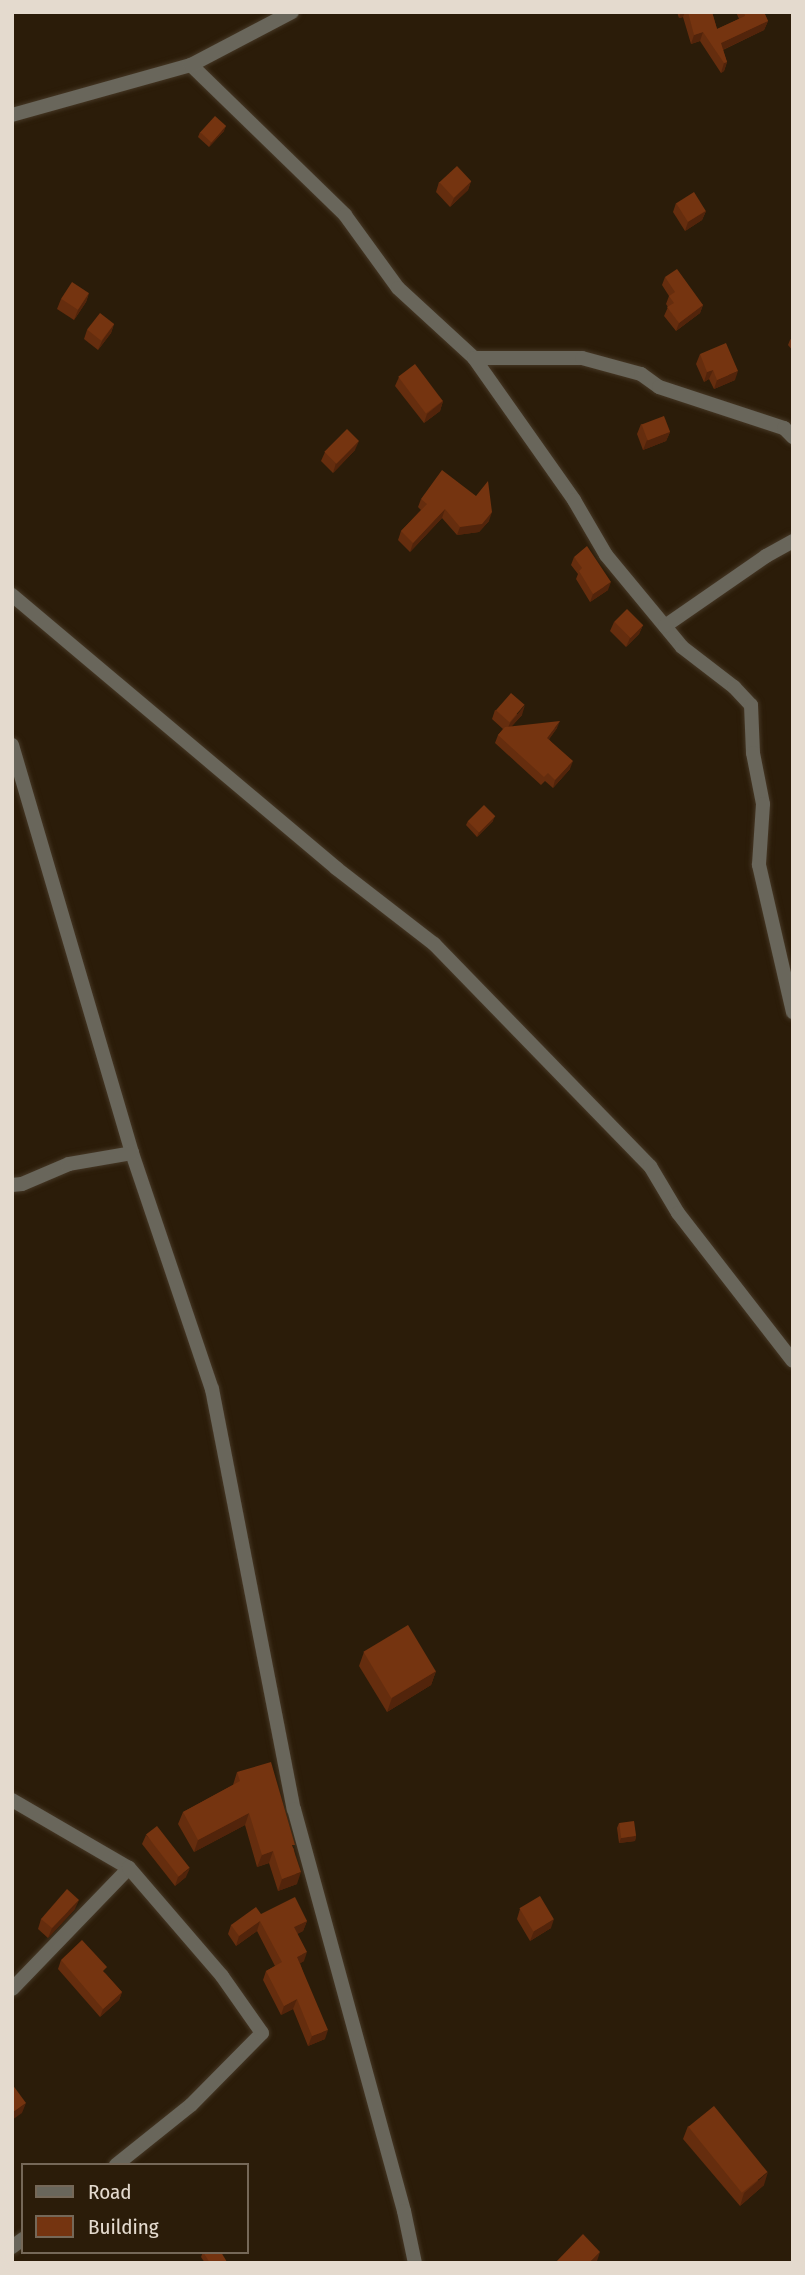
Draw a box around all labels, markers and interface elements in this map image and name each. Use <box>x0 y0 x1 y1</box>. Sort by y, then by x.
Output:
legend <box>21 2163 248 2254</box>
text: Road <box>88 2179 132 2205</box>
text: Building <box>88 2214 159 2240</box>

